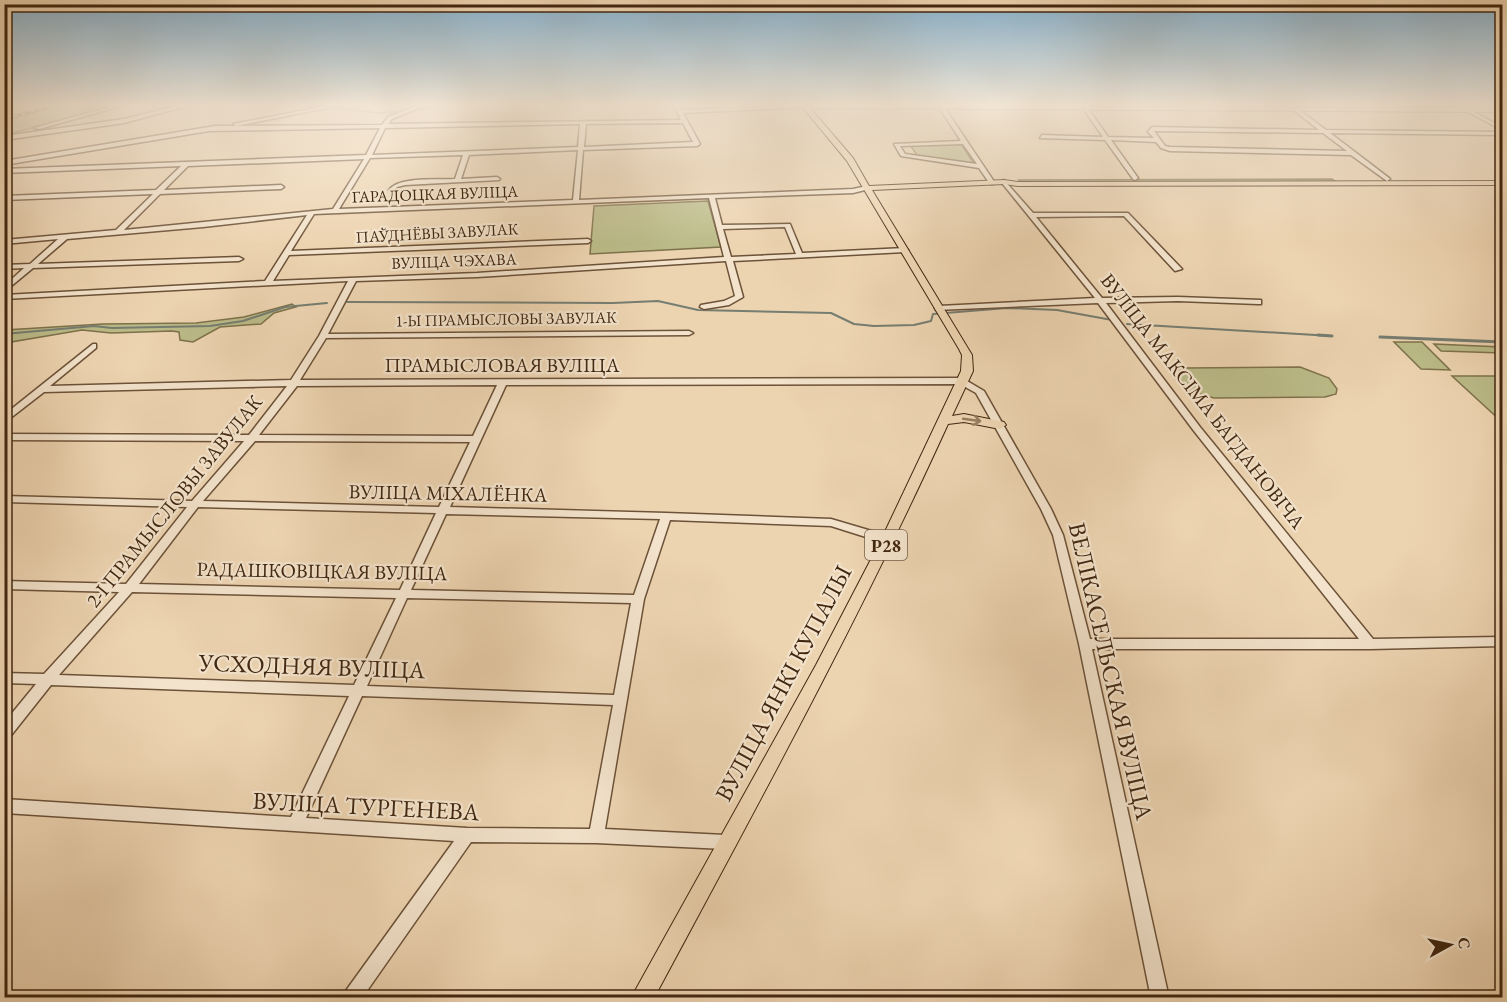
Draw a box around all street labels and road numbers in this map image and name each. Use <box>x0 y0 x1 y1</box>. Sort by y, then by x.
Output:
street label: ГАРАДОЦКАЯ ВУЛІЦА <box>351 181 519 207</box>
street label: ПАЎДНЁВЫ ЗАВУЛАК <box>355 218 519 248</box>
street label: ВУЛІЦА ЧЭХАВА <box>391 248 518 274</box>
street label: ВУЛІЦА МАКСІМА БАГДАНОВІЧА <box>1095 268 1311 534</box>
street label: 1-Ы ПРАМЫСЛОВЫ ЗАВУЛАК <box>395 307 617 331</box>
street label: ПРАМЫСЛОВАЯ ВУЛІЦА <box>384 352 620 378</box>
street label: 2-І ПРАМЫСЛОВЫ ЗАВУЛАК <box>80 389 268 613</box>
street label: ВУЛІЦА МІХАЛЁНКА <box>348 478 548 508</box>
street label: ВЕЛІКАСЕЛЬСКАЯ ВУЛІЦА <box>1062 519 1160 823</box>
road number: Р28 <box>865 530 907 560</box>
street label: РАДАШКОВІЦКАЯ ВУЛІЦА <box>196 556 448 586</box>
street label: ВУЛІЦА ЯНКІ КУПАЛЫ <box>708 560 858 806</box>
street label: УСХОДНЯЯ ВУЛІЦА <box>197 647 426 685</box>
street label: ВУЛІЦА ТУРГЕНЕВА <box>252 785 480 827</box>

